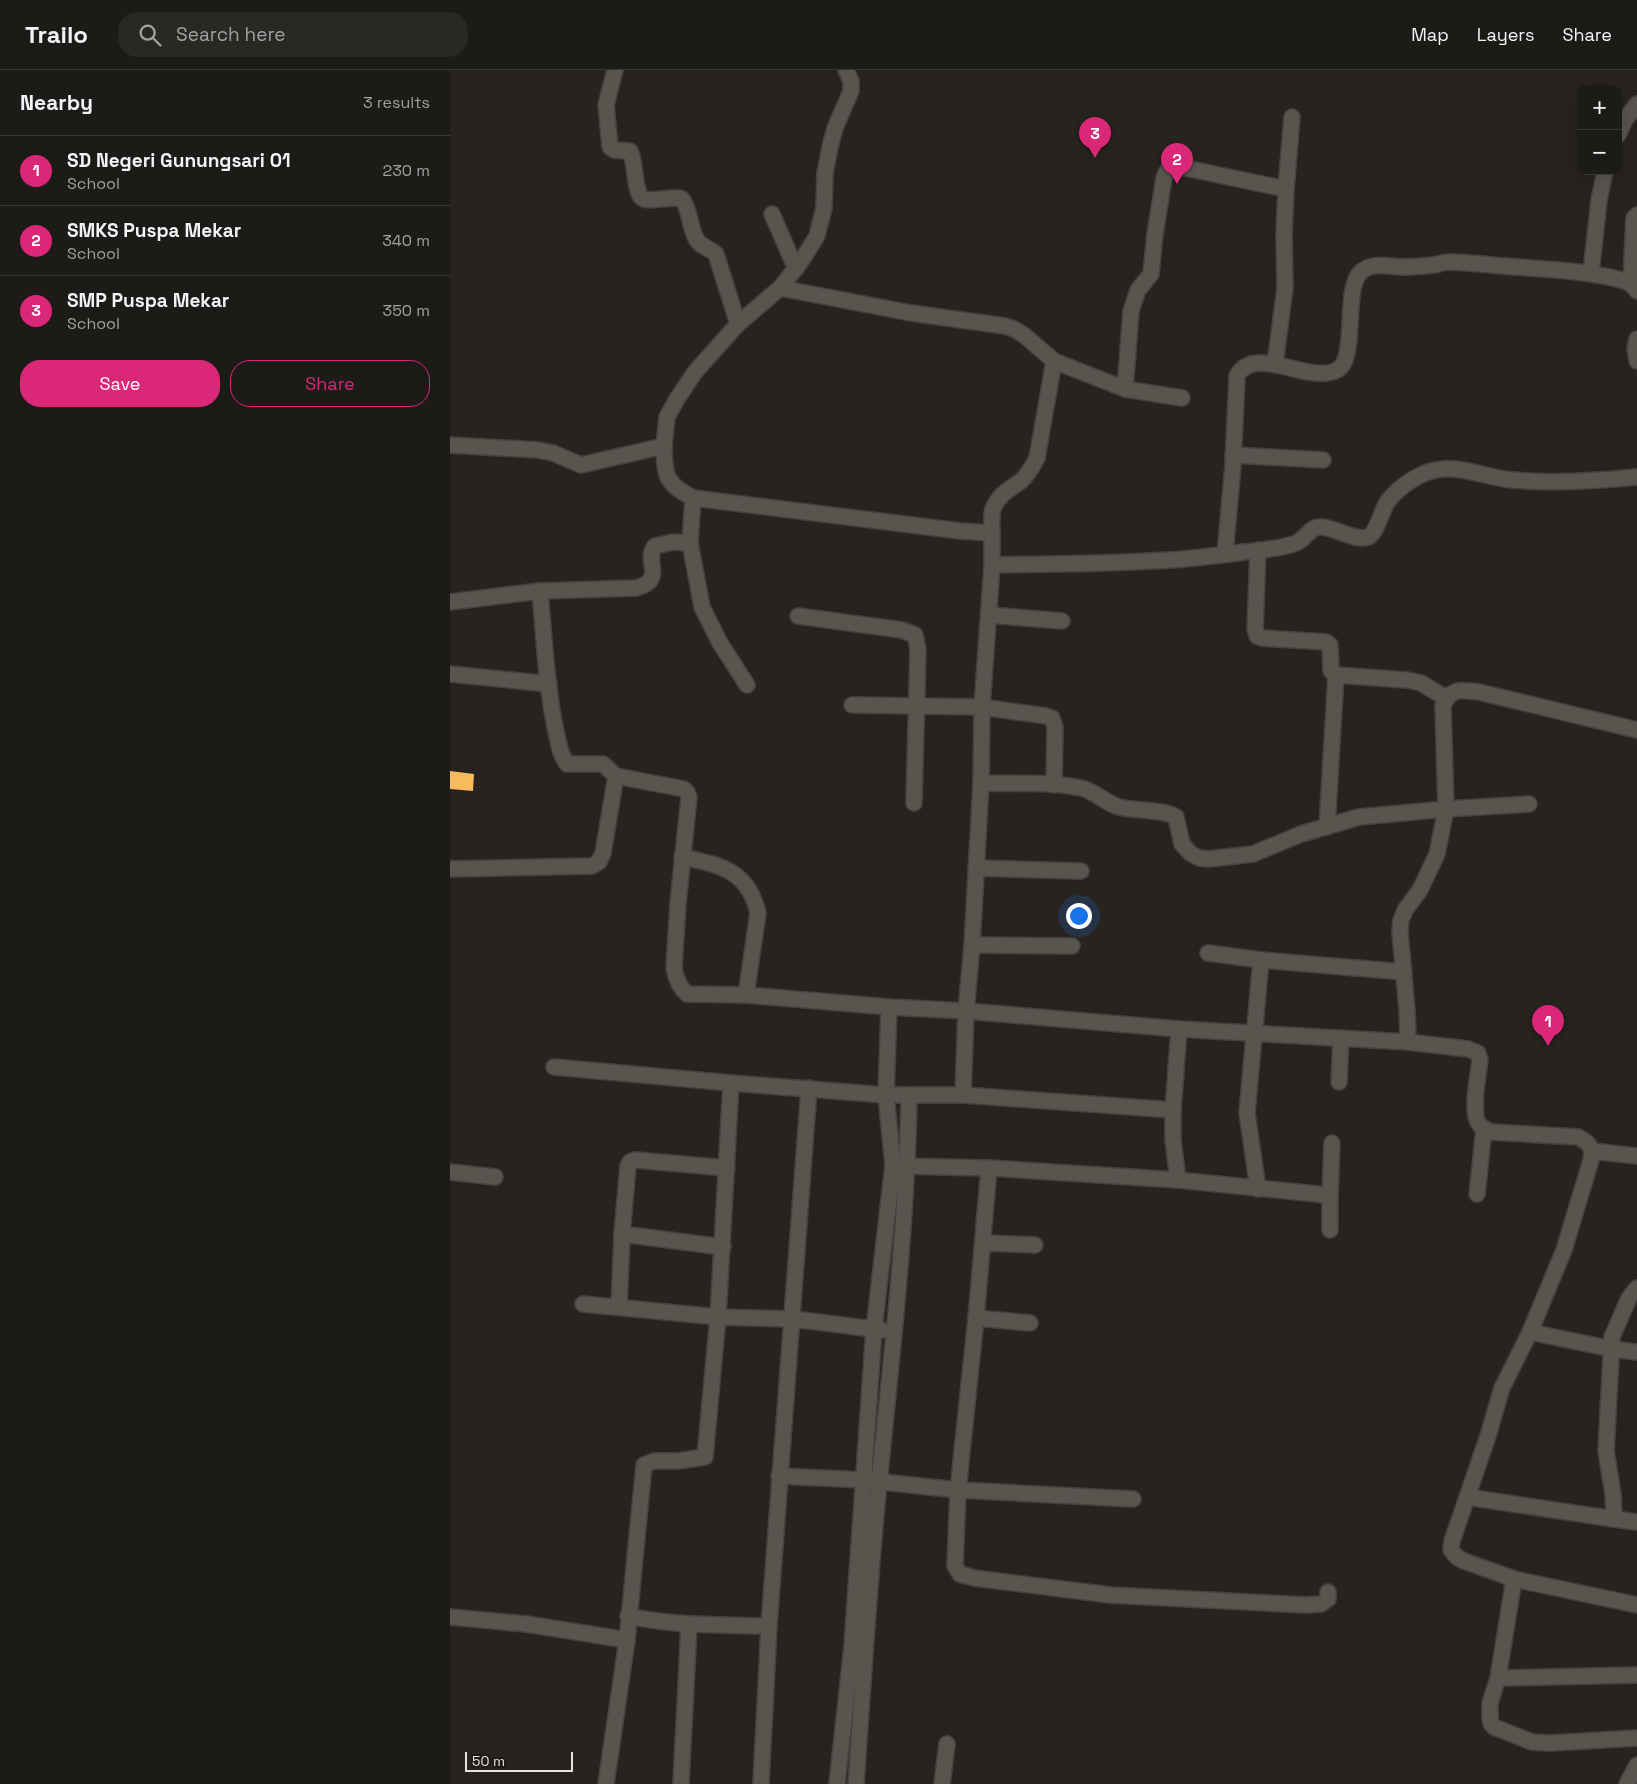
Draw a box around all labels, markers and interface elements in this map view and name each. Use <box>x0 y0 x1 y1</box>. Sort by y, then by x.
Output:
search box <box>118 12 468 57</box>
text: Trailo <box>25 19 88 50</box>
icon: search <box>136 21 164 49</box>
text: Search here <box>176 22 286 47</box>
text: Map <box>1411 23 1449 46</box>
text: Layers <box>1477 23 1534 46</box>
text: Share <box>1562 23 1612 46</box>
map controls <box>1577 85 1622 175</box>
button: + <box>1577 85 1622 130</box>
text: Nearby <box>20 89 93 116</box>
text: 3 results <box>363 92 430 113</box>
pin: 3 <box>1079 117 1111 158</box>
button: − <box>1577 130 1622 175</box>
pin: 2 <box>1161 143 1193 184</box>
text: SD Negeri Gunungsari 01 <box>67 148 291 173</box>
text: 1 <box>32 160 40 181</box>
text: 230 m <box>383 160 430 181</box>
text: School <box>67 173 120 194</box>
text: SMKS Puspa Mekar <box>67 218 241 243</box>
text: 2 <box>31 230 41 251</box>
text: 340 m <box>382 230 430 251</box>
text: School <box>67 243 120 264</box>
text: SMP Puspa Mekar <box>67 288 229 313</box>
text: 3 <box>31 300 41 321</box>
text: 350 m <box>383 300 430 321</box>
text: School <box>67 313 120 334</box>
button: Save <box>20 360 220 407</box>
button: Share <box>230 360 430 407</box>
your location <box>1066 903 1092 929</box>
pin: 1 <box>1532 1005 1564 1046</box>
scale bar <box>465 1749 572 1772</box>
text: 50 m <box>472 1752 505 1770</box>

